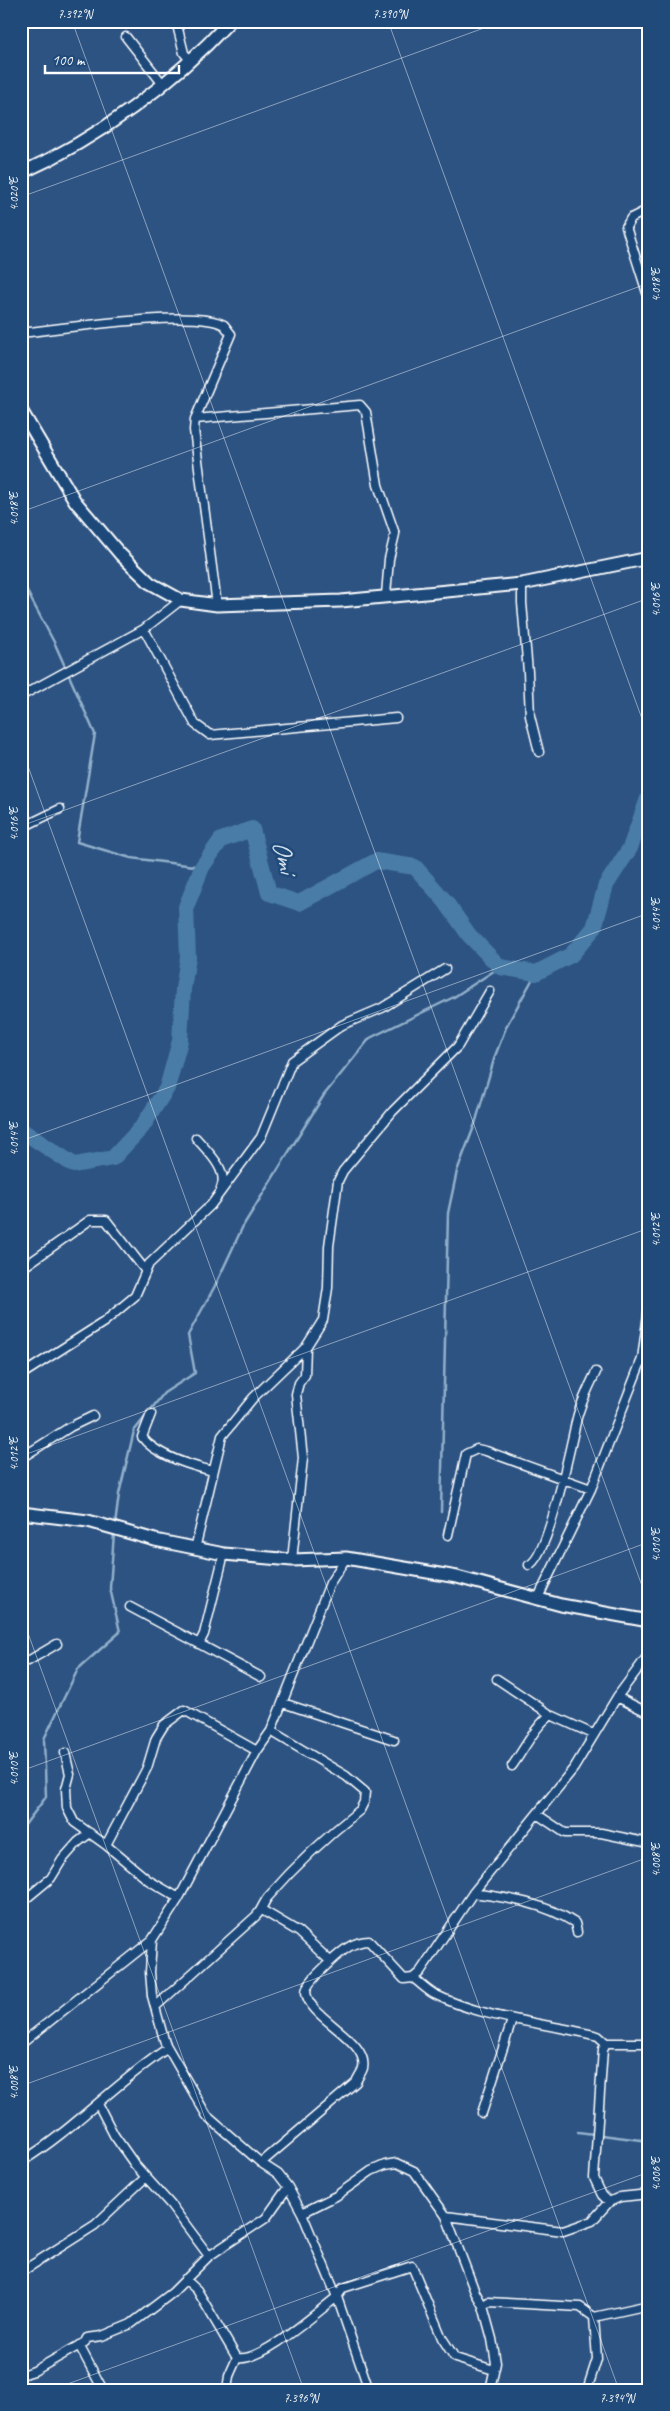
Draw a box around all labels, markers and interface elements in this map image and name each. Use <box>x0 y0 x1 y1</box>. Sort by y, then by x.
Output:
text: 7.392°N <box>58 6 94 22</box>
text: 7.390°N <box>373 6 409 22</box>
scale bar <box>45 42 179 74</box>
text: 100 m <box>52 51 86 70</box>
text: 4.020°E <box>6 175 22 211</box>
text: 4.018°E <box>648 266 664 302</box>
text: 4.018°E <box>6 490 22 526</box>
text: 4.016°E <box>648 581 664 617</box>
text: 4.016°E <box>6 805 22 841</box>
water label: Omi <box>264 836 306 882</box>
text: 4.014°E <box>648 896 664 932</box>
text: 4.014°E <box>6 1120 22 1156</box>
text: 4.012°E <box>648 1211 664 1247</box>
text: 4.012°E <box>6 1435 22 1471</box>
text: 4.010°E <box>648 1526 664 1562</box>
text: 4.010°E <box>6 1750 22 1786</box>
text: 4.008°E <box>648 1841 664 1877</box>
text: 4.008°E <box>6 2064 22 2100</box>
text: 4.006°E <box>648 2155 664 2191</box>
text: 7.396°N <box>284 2390 320 2406</box>
text: 7.394°N <box>600 2390 636 2406</box>

